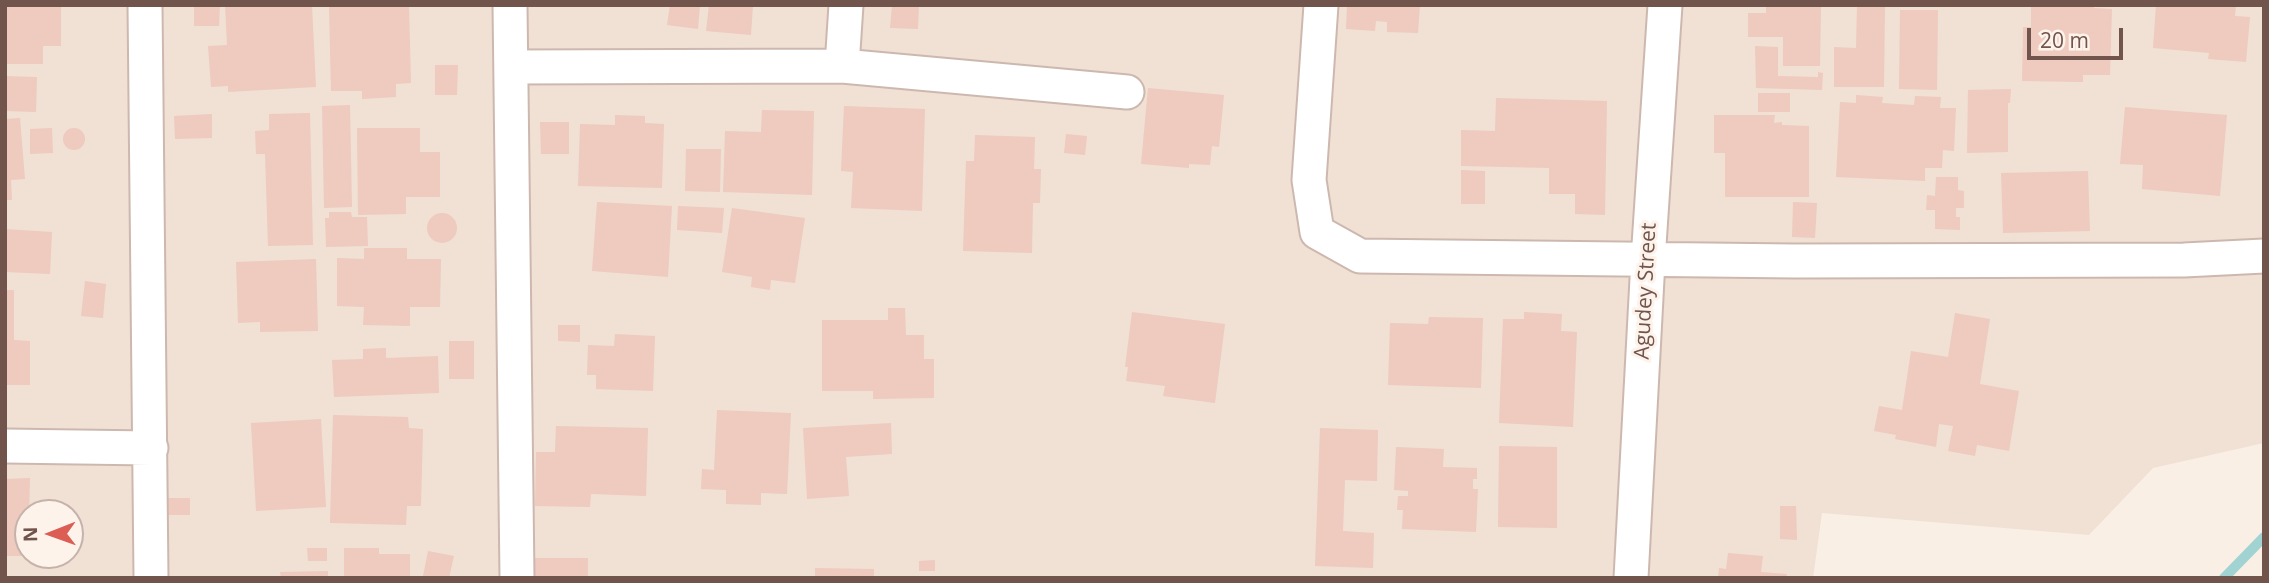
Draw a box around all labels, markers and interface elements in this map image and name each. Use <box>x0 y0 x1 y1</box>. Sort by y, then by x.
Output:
scale bar <box>2031 14 2127 58</box>
text: 20 m <box>2040 26 2089 54</box>
street label: Agudey Street <box>1630 222 1662 360</box>
north arrow <box>14 499 84 569</box>
text: N <box>17 526 43 542</box>

